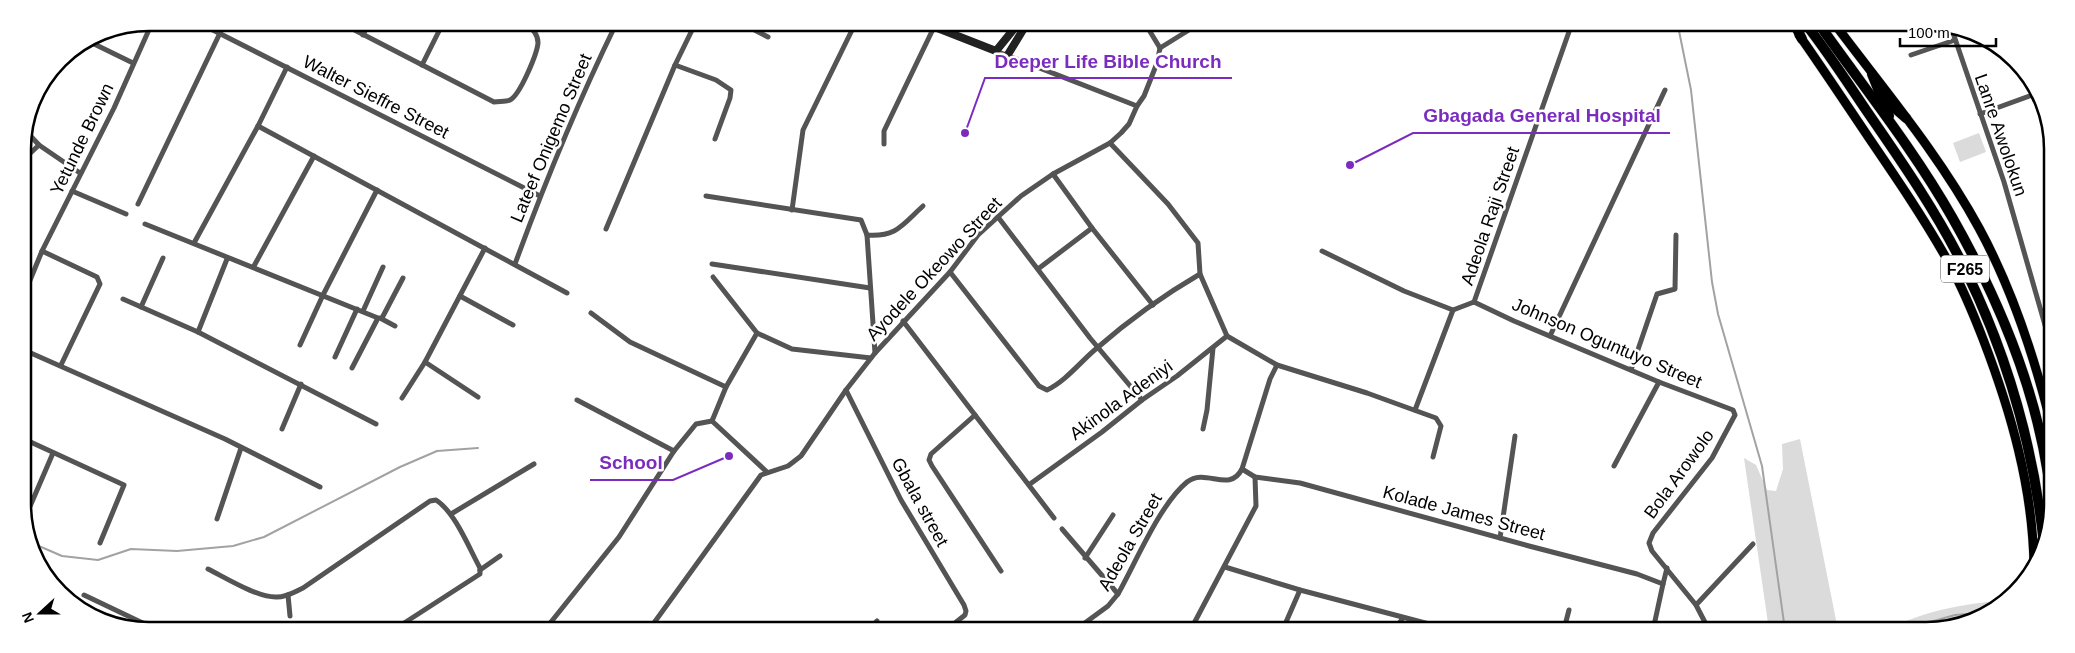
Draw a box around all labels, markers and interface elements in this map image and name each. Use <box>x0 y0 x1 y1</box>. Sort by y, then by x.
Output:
scale bar <box>1900 15 1996 47</box>
text: 100 m <box>1908 24 1950 41</box>
callout: Deeper Life Bible Church <box>985 44 1232 78</box>
street label: Lateef Onigemo Street <box>506 51 596 225</box>
text: Deeper Life Bible Church <box>995 51 1222 72</box>
street label: Walter Sieffre Street <box>300 52 452 142</box>
street label: Lanre Awolokun <box>1971 71 2031 199</box>
street label: Yetunde Brown <box>46 80 118 198</box>
callout: Gbagada General Hospital <box>1413 99 1670 133</box>
text: Gbagada General Hospital <box>1423 105 1661 126</box>
street label: Adeola Raji Street <box>1457 144 1523 288</box>
street label: Ayodele Okeowo Street <box>862 193 1006 345</box>
road number: F265 <box>1941 255 1989 282</box>
street label: Johnson Oguntuyo Street <box>1509 294 1705 392</box>
street label: Akinola Adeniyi <box>1066 356 1176 444</box>
street label: Bola Arowolo <box>1640 426 1718 522</box>
callout: School <box>590 446 673 480</box>
text: School <box>599 452 663 473</box>
street label: Gbala street <box>887 454 953 550</box>
street label: Kolade James Street <box>1381 482 1547 544</box>
street label: Adeola Street <box>1094 490 1166 594</box>
north arrow <box>15 588 65 638</box>
text: N <box>19 610 37 625</box>

